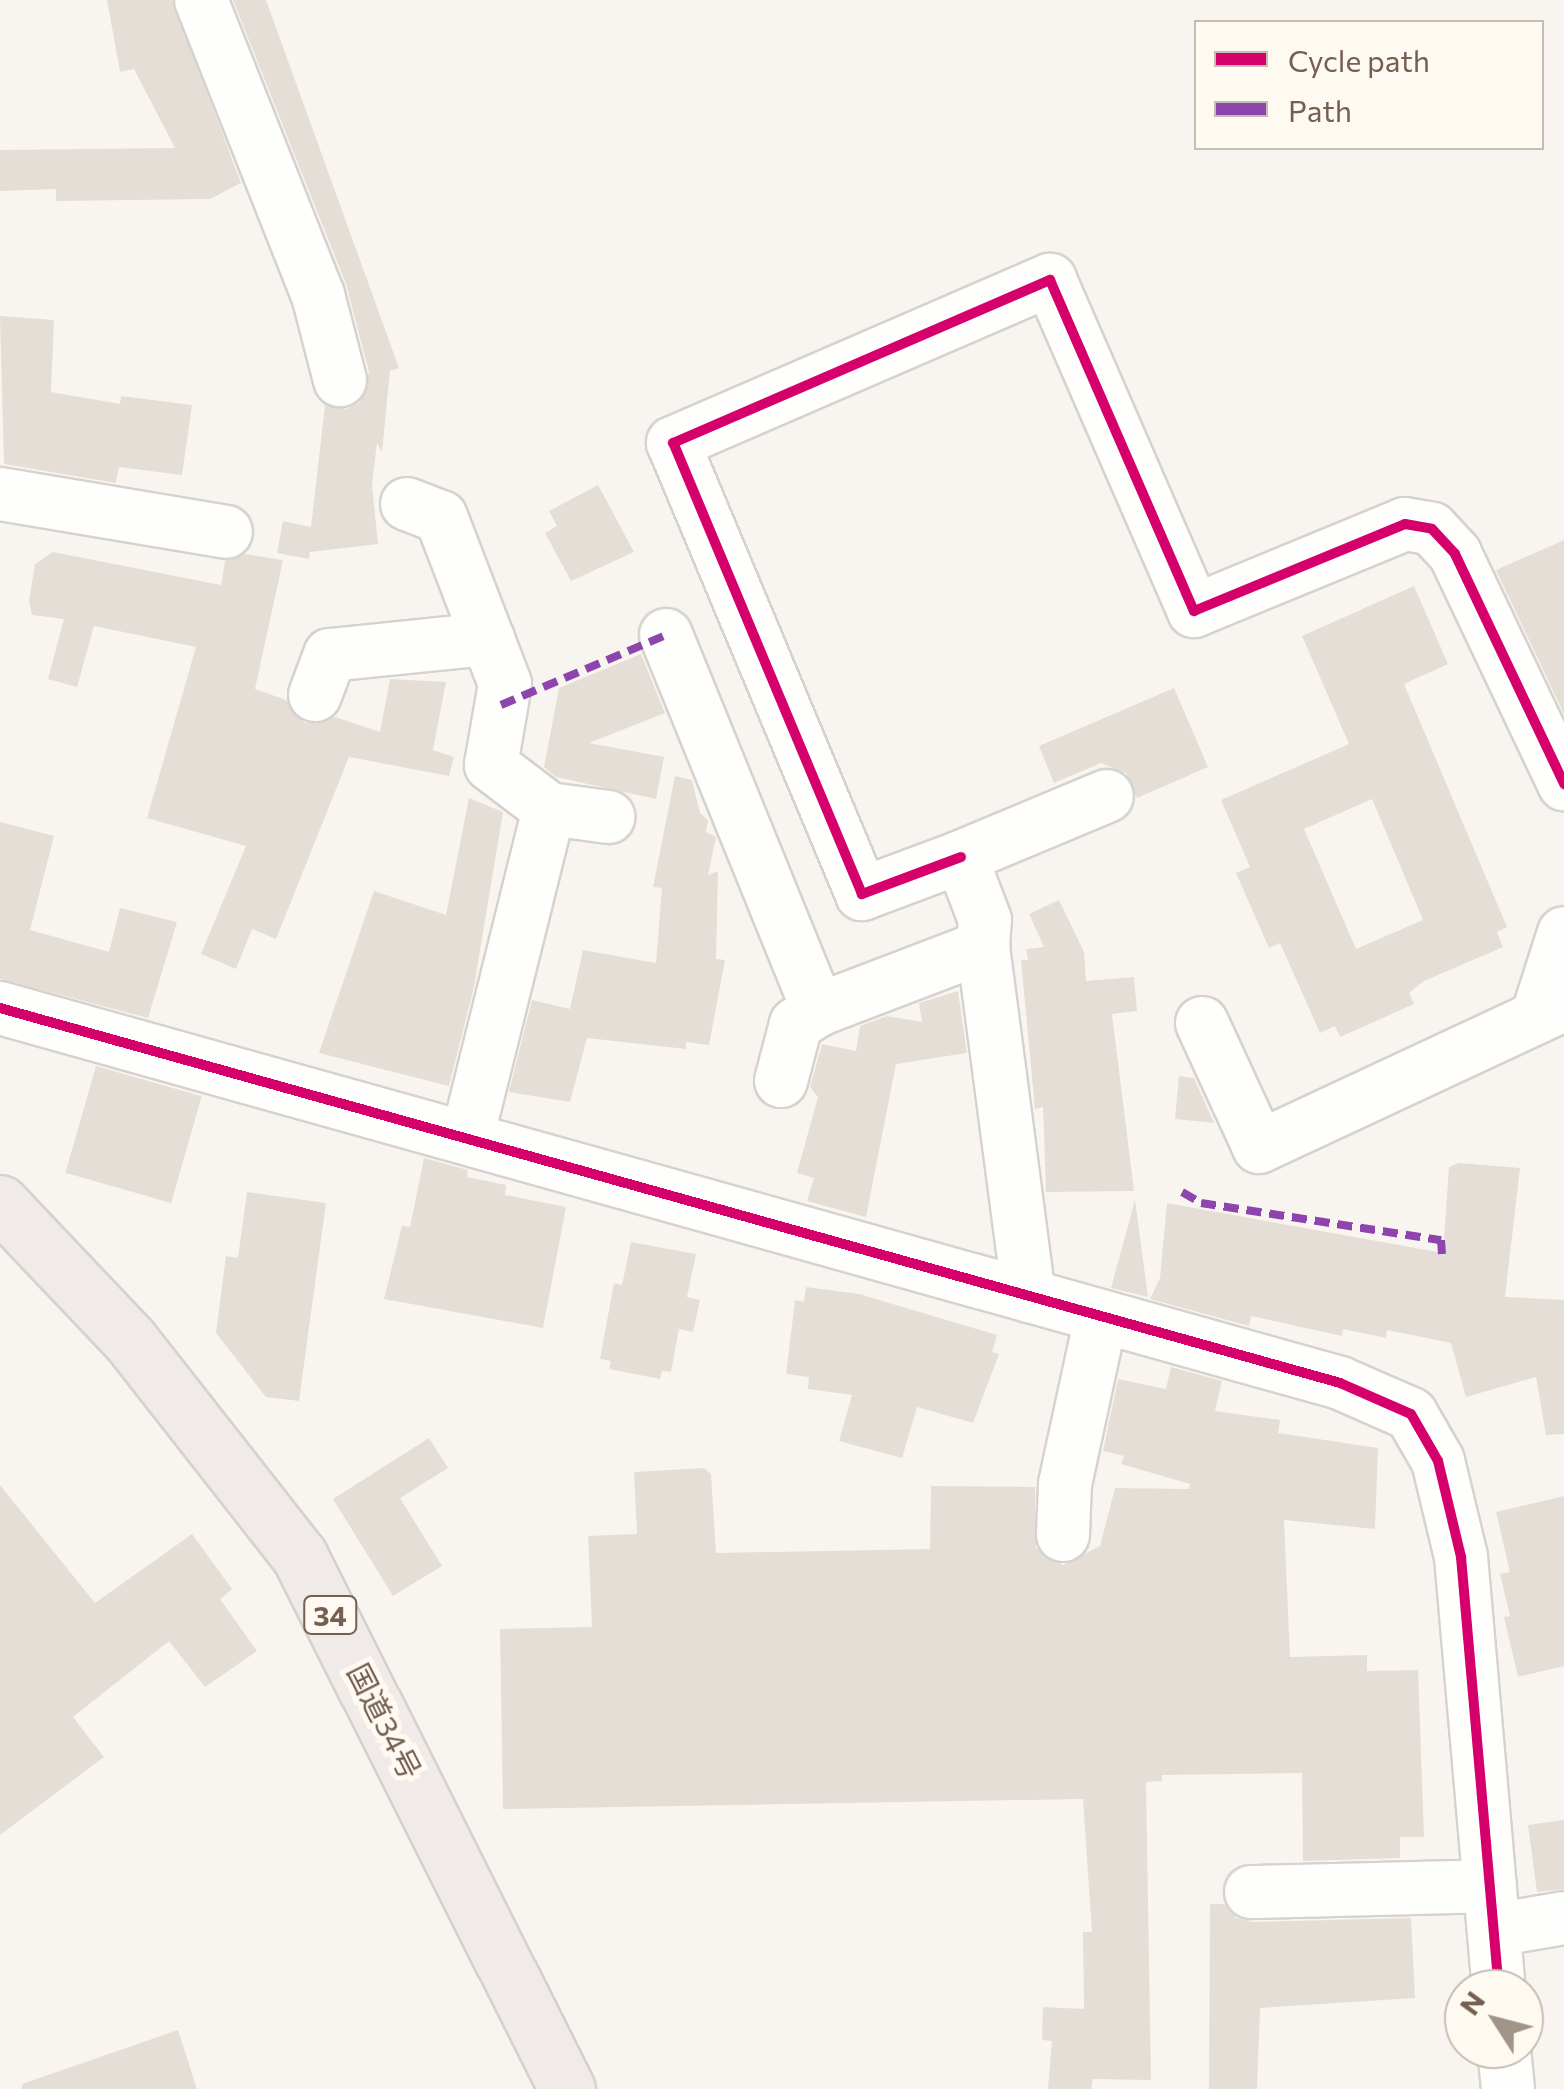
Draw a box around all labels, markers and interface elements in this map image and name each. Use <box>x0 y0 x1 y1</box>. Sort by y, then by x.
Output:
legend <box>1194 20 1544 150</box>
text: Cycle path <box>1288 41 1430 78</box>
text: Path <box>1288 91 1352 128</box>
road number: 34 <box>302 1592 358 1638</box>
street label: 国道34号 <box>341 1657 429 1785</box>
north arrow <box>1444 1969 1544 2069</box>
text: N <box>1451 1984 1491 2021</box>

